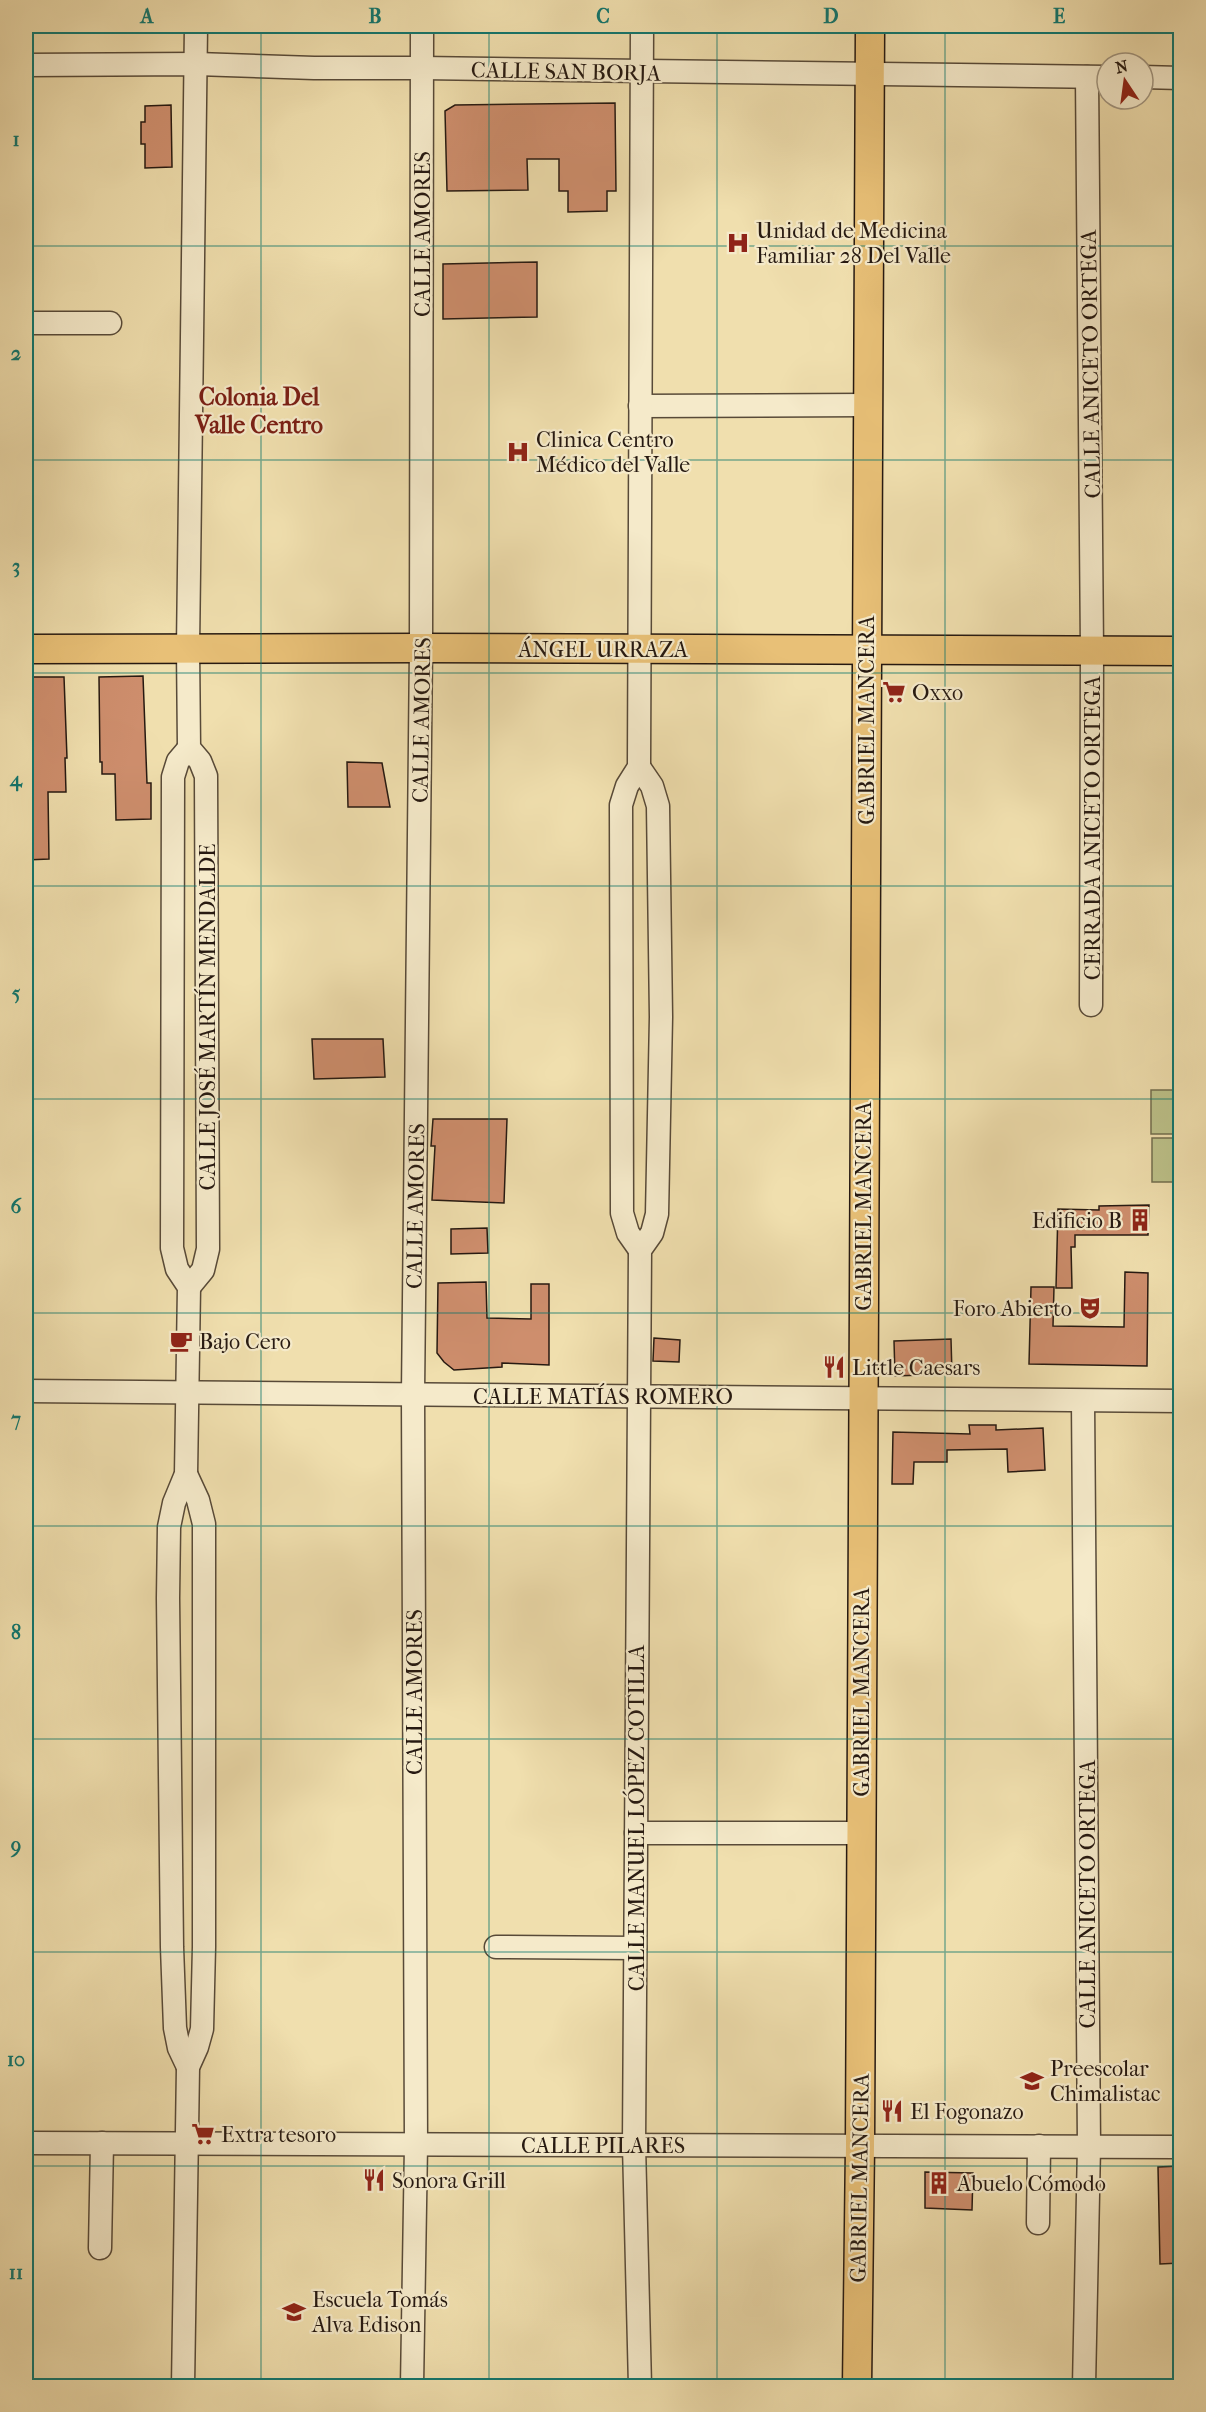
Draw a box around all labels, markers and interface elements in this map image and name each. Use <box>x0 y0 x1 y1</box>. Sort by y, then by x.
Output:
text: A <box>139 5 155 28</box>
text: B <box>368 5 382 28</box>
text: C <box>596 5 610 28</box>
text: D <box>823 5 839 28</box>
text: E <box>1053 5 1065 28</box>
north arrow <box>1095 51 1155 111</box>
text: N <box>1114 56 1131 77</box>
street label: CALLE SAN BORJA <box>471 57 662 87</box>
text: 1 <box>12 128 20 151</box>
street label: CALLE AMORES <box>410 151 436 317</box>
place label: Unidad de Medicina Familiar 28 Del Valle <box>756 218 951 269</box>
street label: CALLE ANICETO ORTEGA <box>1076 229 1106 499</box>
hospital icon: Unidad de Medicina Familiar 28 Del Valle <box>725 230 751 256</box>
text: 2 <box>11 342 21 365</box>
district label: Colonia Del Valle Centro <box>194 383 323 439</box>
place label: Clinica Centro Médico del Valle <box>536 427 690 478</box>
hospital icon: Clinica Centro Médico del Valle <box>505 439 531 465</box>
text: 3 <box>12 555 20 578</box>
street label: GABRIEL MANCERA <box>854 615 880 825</box>
street label: ÁNGEL URRAZA <box>517 636 689 663</box>
street label: CALLE AMORES <box>408 637 436 803</box>
street label: CERRADA ANICETO ORTEGA <box>1080 675 1106 980</box>
supermarket icon: Oxxo <box>881 679 907 705</box>
place label: Oxxo <box>912 680 963 706</box>
text: 4 <box>9 768 23 792</box>
street label: CALLE JOSÉ MARTÍN MENDALDE <box>194 843 221 1191</box>
text: 5 <box>12 982 21 1005</box>
street label: GABRIEL MANCERA <box>851 1101 877 1311</box>
street label: CALLE AMORES <box>402 1123 430 1289</box>
text: 6 <box>11 1195 23 1218</box>
building icon: Edificio B <box>1127 1207 1153 1233</box>
place label: Edificio B <box>1032 1208 1122 1234</box>
theatre icon: Foro Abierto <box>1077 1295 1103 1321</box>
place label: Foro Abierto <box>953 1296 1072 1322</box>
cafe icon: Bajo Cero <box>168 1328 194 1354</box>
place label: Bajo Cero <box>199 1329 291 1355</box>
restaurant icon: Little Caesars <box>821 1354 847 1380</box>
place label: Little Caesars <box>852 1355 980 1381</box>
street label: CALLE MATÍAS ROMERO <box>473 1383 733 1410</box>
text: 7 <box>10 1408 21 1431</box>
street label: GABRIEL MANCERA <box>849 1587 875 1797</box>
street label: CALLE AMORES <box>402 1609 428 1775</box>
text: 8 <box>11 1621 21 1644</box>
street label: CALLE MANUEL LÓPEZ COTILLA <box>622 1644 650 1991</box>
street label: CALLE ANICETO ORTEGA <box>1075 1759 1101 2028</box>
text: 9 <box>10 1835 21 1858</box>
text: 10 <box>7 2048 25 2071</box>
place label: Preescolar Chimalistac <box>1050 2056 1161 2107</box>
school or university icon: Preescolar Chimalistac <box>1019 2068 1045 2094</box>
street label: GABRIEL MANCERA <box>845 2072 875 2283</box>
restaurant icon: El Fogonazo <box>879 2098 905 2124</box>
place label: El Fogonazo <box>910 2099 1024 2125</box>
supermarket icon: Extra tesoro <box>190 2121 216 2147</box>
place label: Extra tesoro <box>221 2122 336 2148</box>
street label: CALLE PILARES <box>521 2133 685 2159</box>
restaurant icon: Sonora Grill <box>361 2167 387 2193</box>
place label: Sonora Grill <box>392 2168 506 2194</box>
building icon: Abuelo Cómodo <box>926 2170 952 2196</box>
place label: Abuelo Cómodo <box>956 2171 1106 2197</box>
text: 11 <box>9 2261 23 2284</box>
place label: Escuela Tomás Alva Edison <box>311 2287 448 2338</box>
school or university icon: Escuela Tomás Alva Edison <box>281 2299 307 2325</box>

